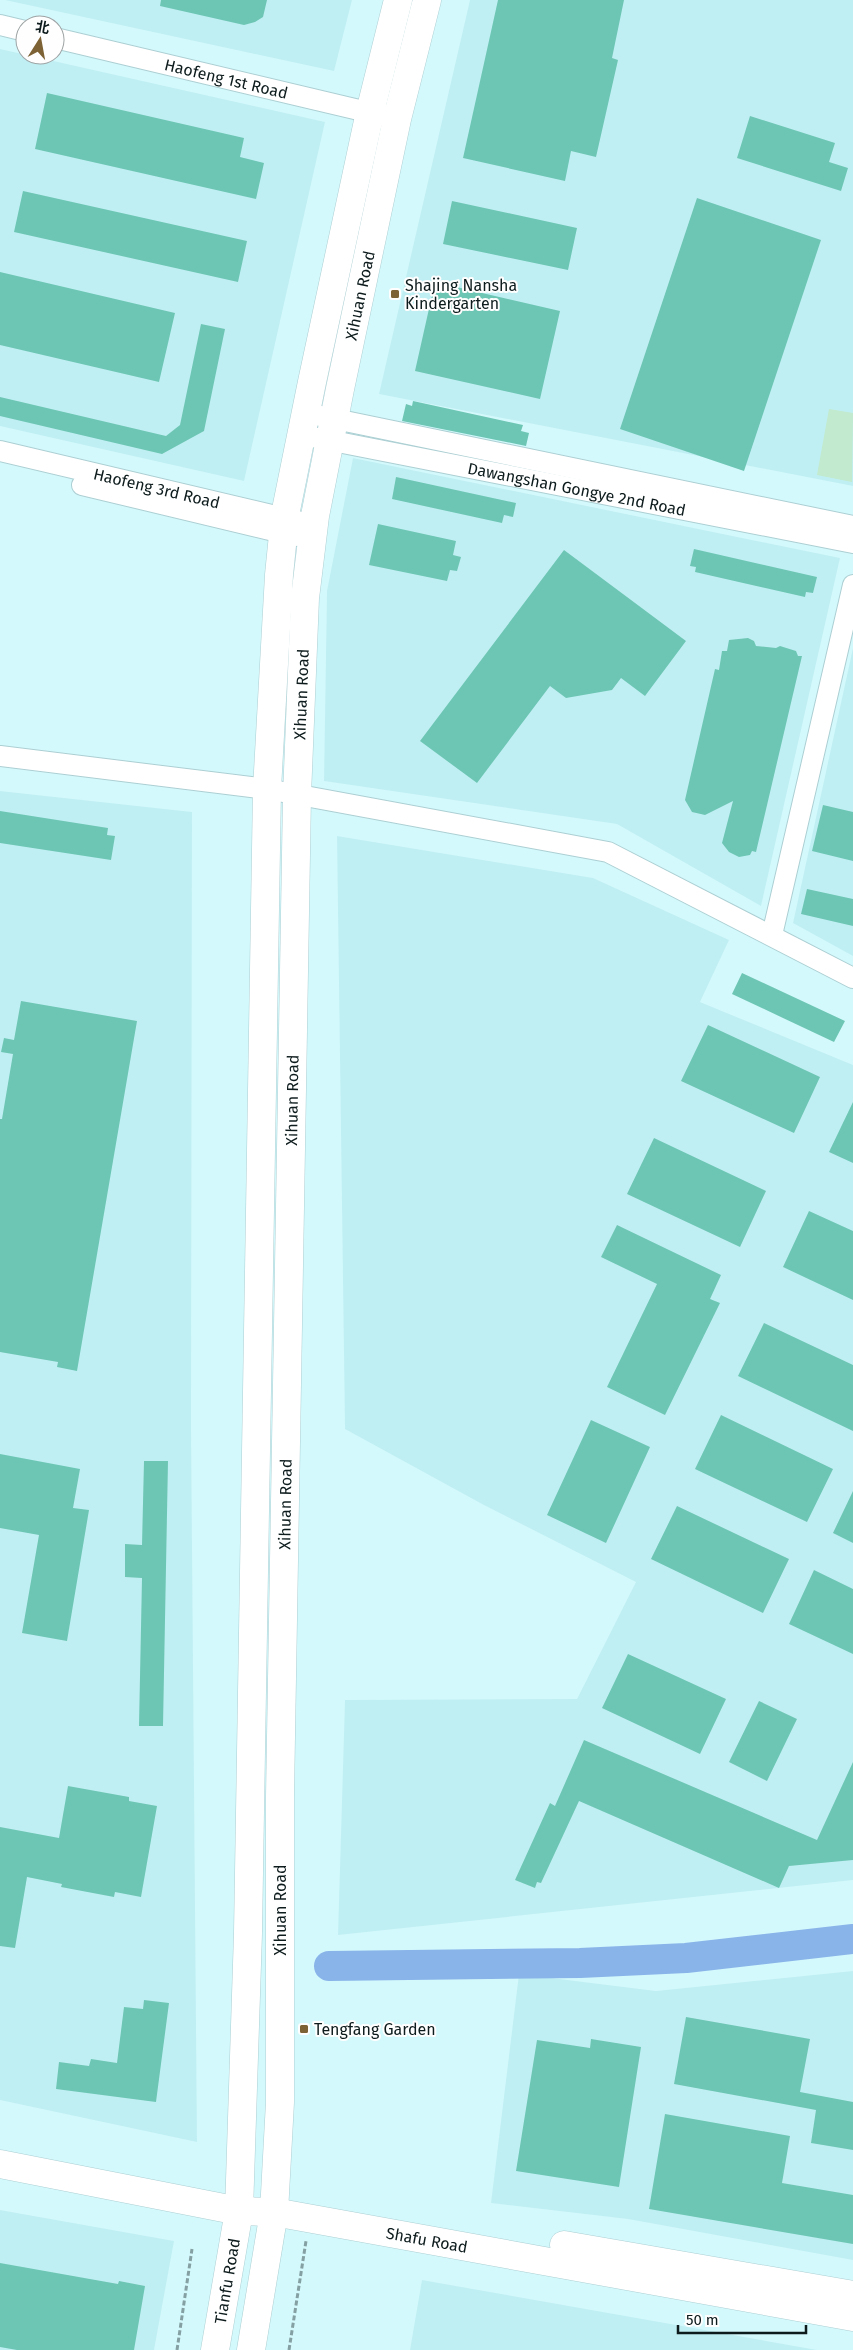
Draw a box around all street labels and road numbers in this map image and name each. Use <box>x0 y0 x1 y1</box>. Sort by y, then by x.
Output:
street label: Haofeng 1st Road <box>163 55 290 102</box>
street label: Xihuan Road <box>341 249 378 342</box>
street label: Dawangshan Gongye 2nd Road <box>466 458 687 520</box>
street label: Haofeng 3rd Road <box>92 464 222 512</box>
street label: Xihuan Road <box>290 648 312 740</box>
street label: Xihuan Road <box>282 1054 302 1146</box>
street label: Xihuan Road <box>275 1458 295 1550</box>
street label: Xihuan Road <box>271 1864 290 1956</box>
street label: Shafu Road <box>385 2223 469 2256</box>
street label: Tianfu Road <box>210 2237 244 2325</box>

